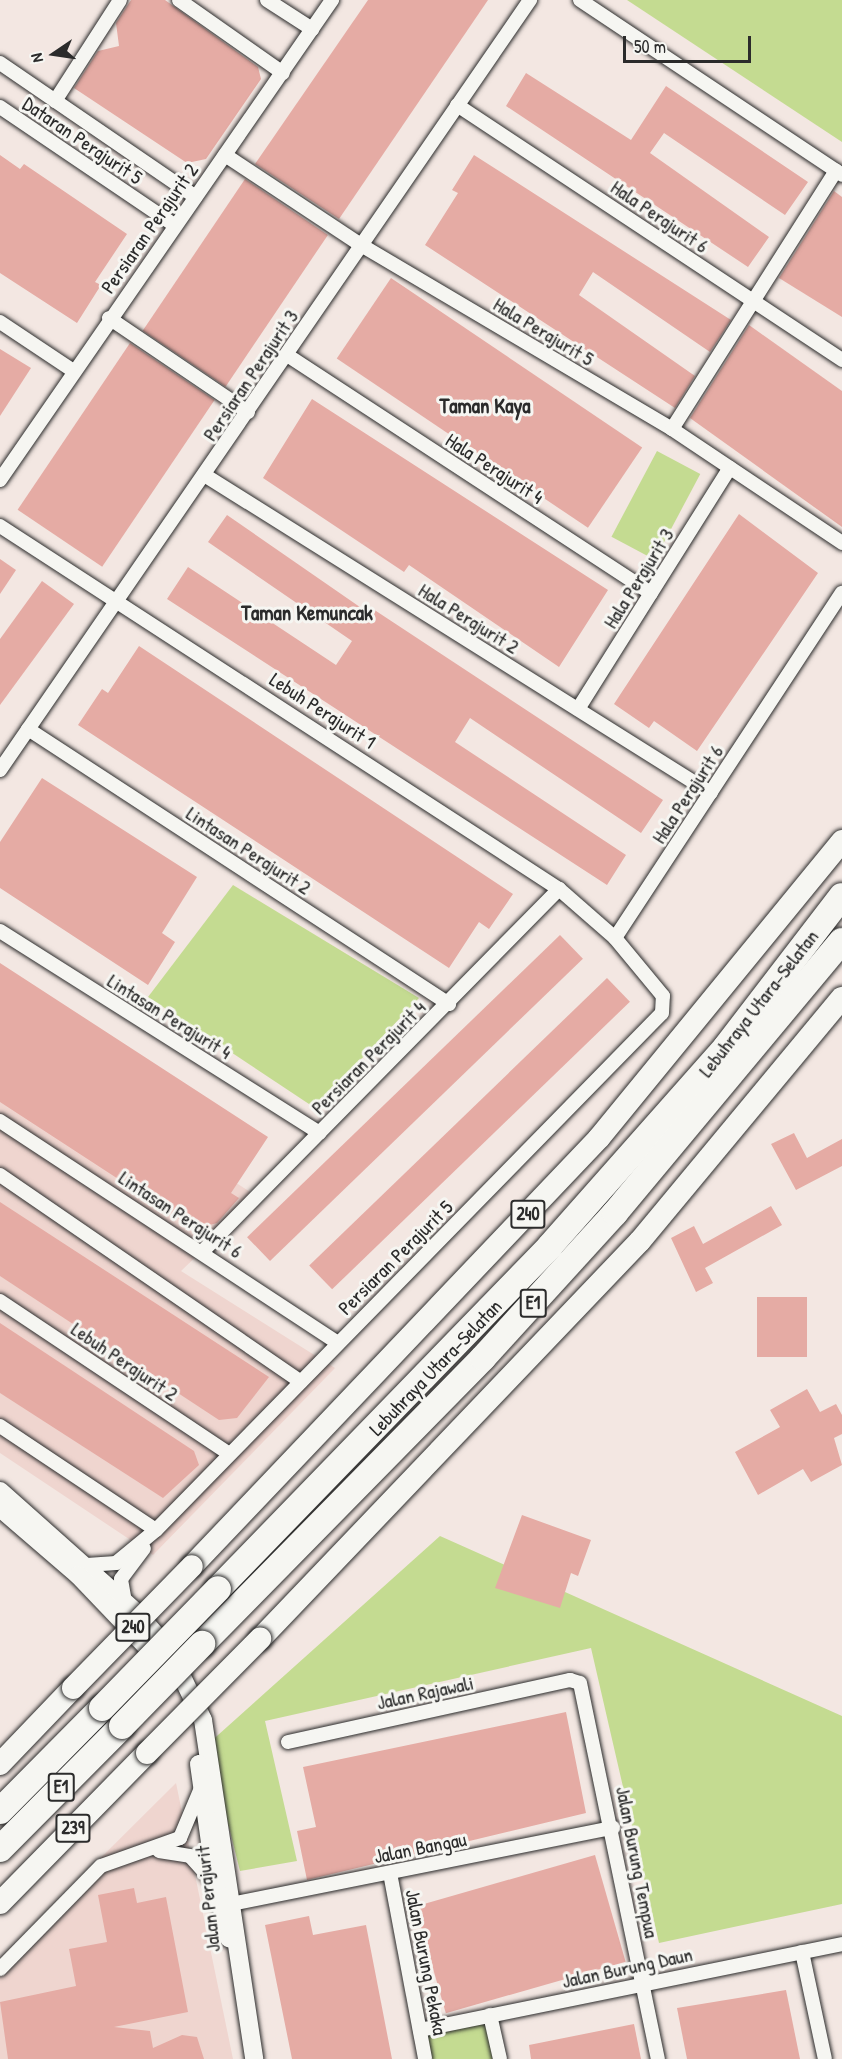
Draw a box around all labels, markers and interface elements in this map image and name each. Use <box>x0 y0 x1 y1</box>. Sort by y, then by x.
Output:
north arrow <box>24 24 84 84</box>
scale bar <box>626 24 754 62</box>
text: 50 m <box>634 34 666 59</box>
text: N <box>25 51 48 65</box>
street label: Dataran Perajurit 5 <box>19 91 147 189</box>
street label: Persiaran Perajurit 2 <box>95 158 203 298</box>
street label: Hala Perajurit 6 <box>607 175 713 257</box>
street label: Hala Perajurit 5 <box>489 292 599 370</box>
street label: Persiaran Perajurit 3 <box>197 305 303 445</box>
district label: Taman Kaya <box>439 393 531 419</box>
street label: Hala Perajurit 4 <box>442 427 548 509</box>
street label: Hala Perajurit 3 <box>598 524 678 632</box>
street label: Hala Perajurit 2 <box>414 578 524 658</box>
district label: Taman Kemuncak <box>241 600 373 626</box>
street label: Lebuh Perajurit 1 <box>266 667 380 753</box>
street label: Hala Perajurit 6 <box>646 740 728 848</box>
street label: Lintasan Perajurit 2 <box>182 801 316 899</box>
street label: Lebuhraya Utara–Selatan <box>693 925 823 1081</box>
street label: Lintasan Perajurit 4 <box>103 968 237 1064</box>
street label: Persiaran Perajurit 4 <box>306 995 430 1119</box>
street label: Lintasan Perajurit 6 <box>115 1165 247 1263</box>
street label: Persiaran Perajurit 5 <box>333 1195 457 1319</box>
road number: 240 <box>510 1199 546 1229</box>
road number: E1 <box>520 1288 546 1318</box>
street label: Lebuhraya Utara–Selatan <box>364 1294 506 1440</box>
street label: Lebuh Perajurit 2 <box>67 1317 183 1405</box>
road number: 240 <box>115 1612 151 1642</box>
street label: Jalan Rajawali <box>374 1670 476 1714</box>
road number: E1 <box>48 1772 74 1802</box>
street label: Jalan Burung Tempua <box>612 1784 664 1940</box>
road number: 239 <box>55 1813 91 1843</box>
street label: Jalan Bangau <box>372 1826 468 1868</box>
street label: Jalan Perajurit <box>189 1845 225 1953</box>
street label: Jalan Burung Pekaka <box>401 1887 453 2037</box>
street label: Jalan Burung Daun <box>560 1941 694 1993</box>

